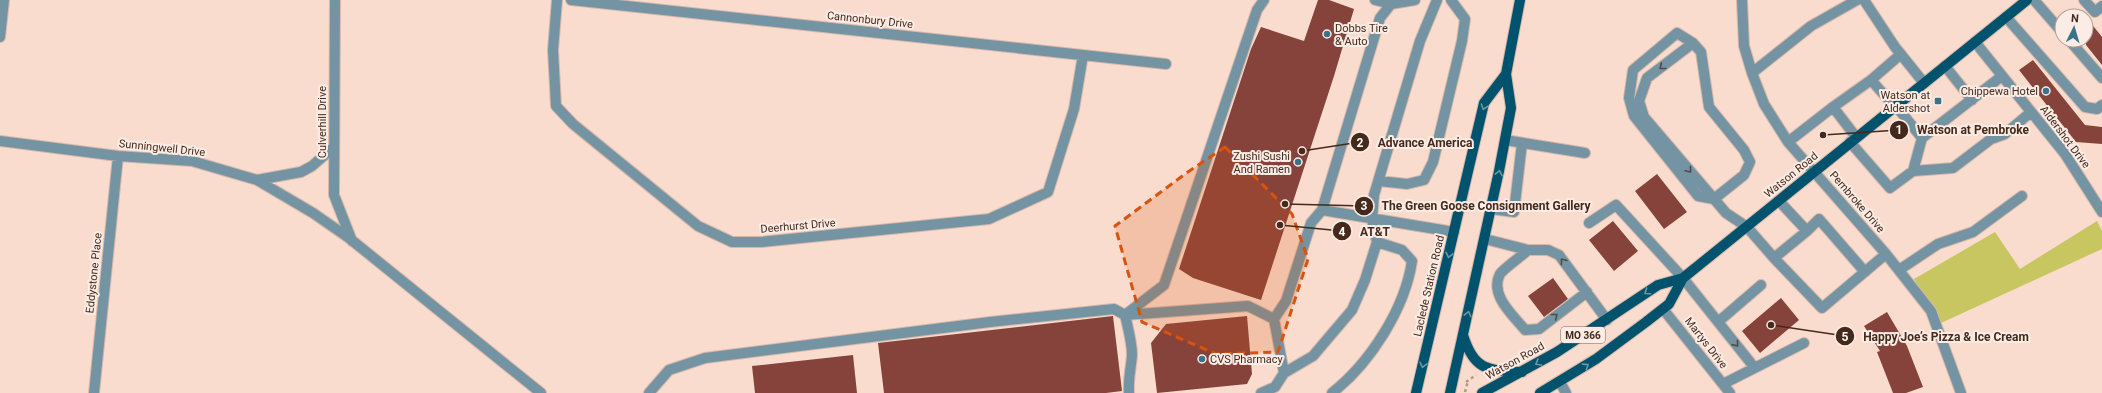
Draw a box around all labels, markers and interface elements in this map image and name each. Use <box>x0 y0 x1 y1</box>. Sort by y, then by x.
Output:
north arrow <box>2054 8 2094 48</box>
street label: Cannonbury Drive <box>826 9 914 31</box>
text: N <box>2070 12 2079 25</box>
place label: Dobbs Tire & Auto <box>1335 22 1388 48</box>
marker: Dobbs Tire & Auto <box>1322 29 1332 39</box>
one-way arrow <box>1659 62 1666 69</box>
place label: Chippewa Hotel <box>1961 85 2038 98</box>
street label: Culverhill Drive <box>316 86 329 158</box>
marker: Chippewa Hotel <box>2041 86 2051 96</box>
place label: Watson at Aldershot <box>1881 89 1930 115</box>
marker: Watson at Aldershot <box>1933 96 1943 106</box>
one-way arrow <box>1481 103 1489 110</box>
street label: Aldershot Drive <box>2037 103 2093 171</box>
callout: Watson at Pembroke <box>1889 118 2037 142</box>
text: 1 <box>1896 123 1902 137</box>
text: Watson at Pembroke <box>1917 123 2029 137</box>
callout: Advance America <box>1350 130 1481 154</box>
text: 2 <box>1357 136 1364 150</box>
text: Advance America <box>1378 136 1473 150</box>
street label: Sunningwell Drive <box>118 137 206 159</box>
street label: Watson Road <box>1762 149 1820 201</box>
place label: Zushi Sushi And Ramen <box>1233 150 1290 176</box>
marker: Zushi Sushi And Ramen <box>1293 157 1303 167</box>
one-way arrow <box>1685 166 1692 173</box>
street label: Pembroke Drive <box>1827 169 1887 236</box>
one-way arrow <box>1494 170 1502 176</box>
callout: The Green Goose Consignment Gallery <box>1354 194 1599 218</box>
text: 3 <box>1361 199 1368 213</box>
text: The Green Goose Consignment Gallery <box>1382 199 1591 213</box>
street label: Deerhurst Drive <box>760 216 836 236</box>
callout: AT&T <box>1332 219 1398 243</box>
text: 4 <box>1339 225 1346 239</box>
text: AT&T <box>1360 225 1391 239</box>
street label: Eddystone Place <box>83 232 105 314</box>
street label: Laclede Station Road <box>1411 234 1447 338</box>
one-way arrow <box>1445 252 1453 258</box>
one-way arrow <box>1561 258 1568 265</box>
one-way arrow <box>1645 287 1652 294</box>
one-way arrow <box>1463 311 1471 317</box>
one-way arrow <box>1550 314 1557 321</box>
street label: Martys Drive <box>1682 315 1730 371</box>
callout: Happy Joe’s Pizza & Ice Cream <box>1835 324 2037 348</box>
road number: MO 366 <box>1561 327 1605 343</box>
text: 5 <box>1842 330 1849 344</box>
text: Happy Joe’s Pizza & Ice Cream <box>1863 330 2029 344</box>
street label: Watson Road <box>1483 340 1547 382</box>
one-way arrow <box>1731 340 1738 347</box>
place label: CVS Pharmacy <box>1210 353 1284 366</box>
marker: CVS Pharmacy <box>1197 354 1207 364</box>
one-way arrow <box>1535 358 1542 365</box>
one-way arrow <box>1419 362 1427 368</box>
one-way arrow <box>1581 363 1588 370</box>

